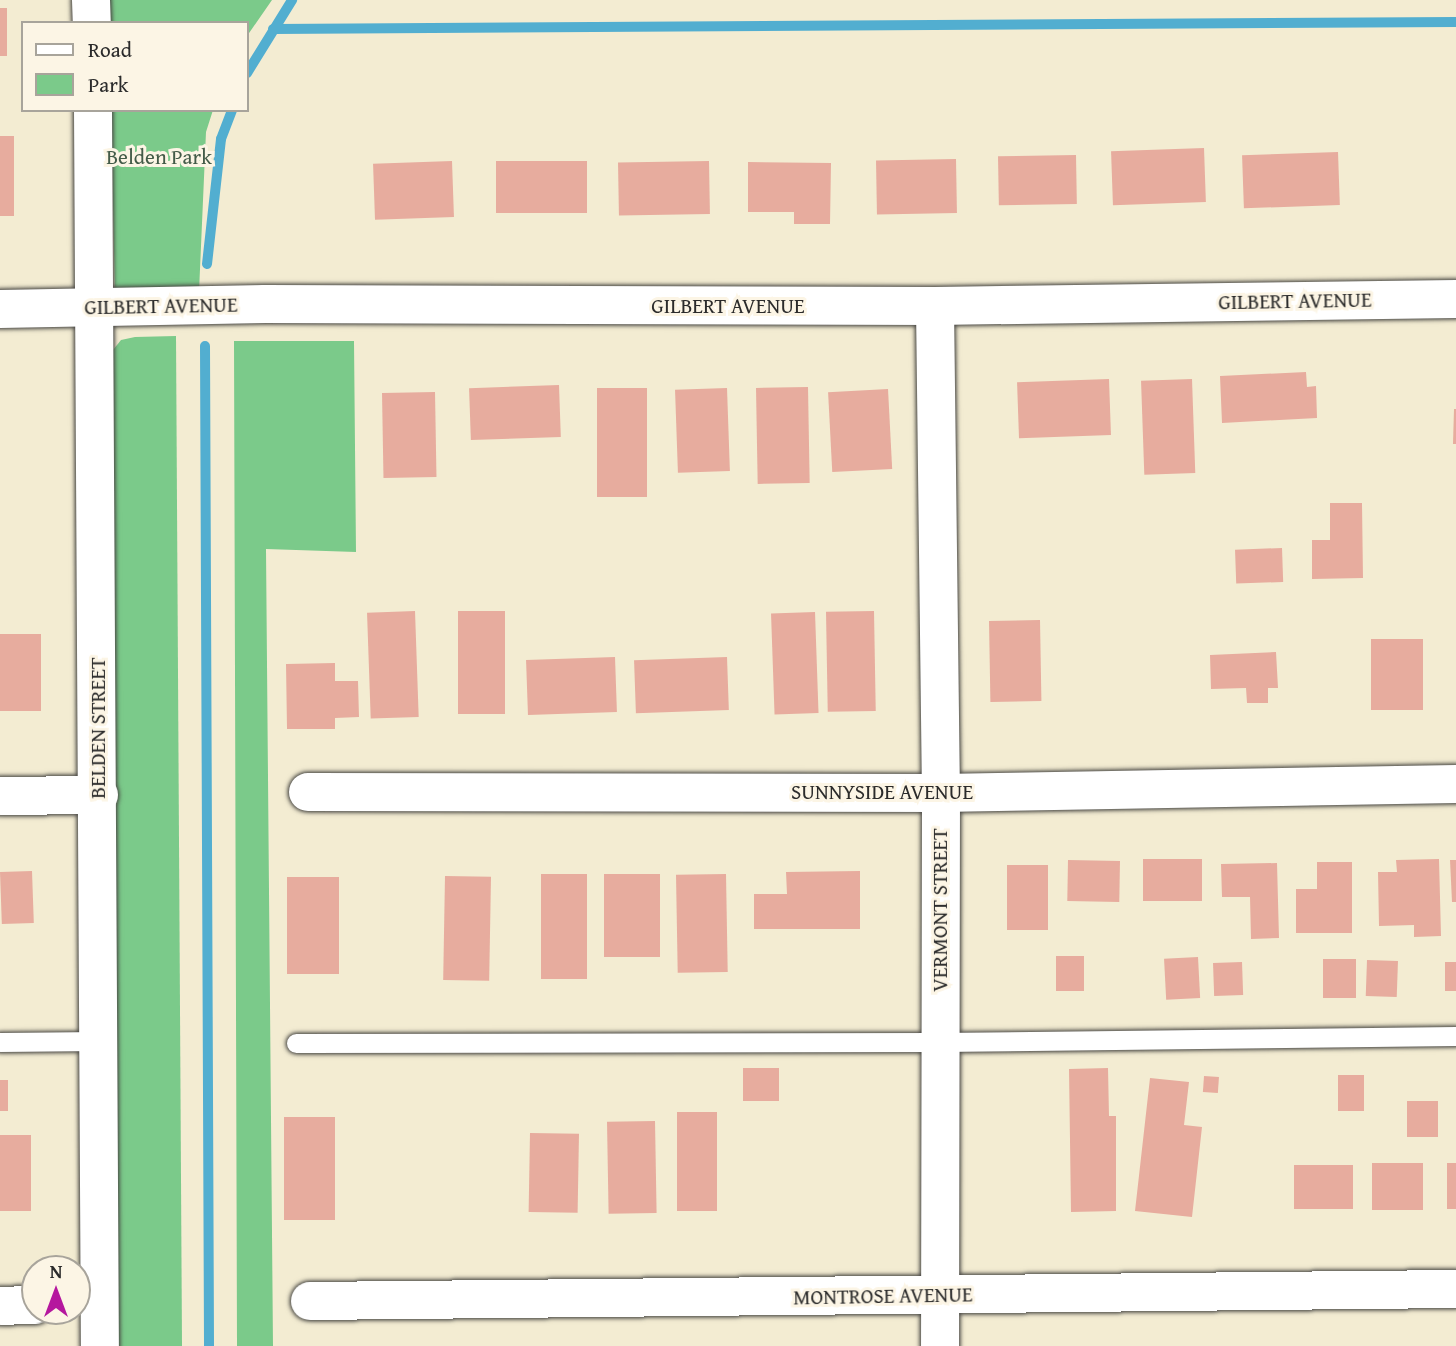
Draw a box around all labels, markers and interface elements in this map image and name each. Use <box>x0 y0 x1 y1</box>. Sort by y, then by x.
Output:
legend <box>21 21 248 112</box>
text: Road <box>88 34 132 65</box>
text: Park <box>88 69 129 100</box>
park label: Belden Park <box>106 144 212 170</box>
street label: GILBERT AVENUE <box>1218 287 1372 315</box>
street label: GILBERT AVENUE <box>84 292 238 320</box>
street label: GILBERT AVENUE <box>651 293 805 319</box>
street label: BELDEN STREET <box>85 657 111 799</box>
street label: SUNNYSIDE AVENUE <box>791 779 973 805</box>
street label: VERMONT STREET <box>927 828 953 992</box>
north arrow <box>21 1255 91 1325</box>
text: N <box>50 1257 62 1285</box>
street label: MONTROSE AVENUE <box>793 1282 973 1310</box>

